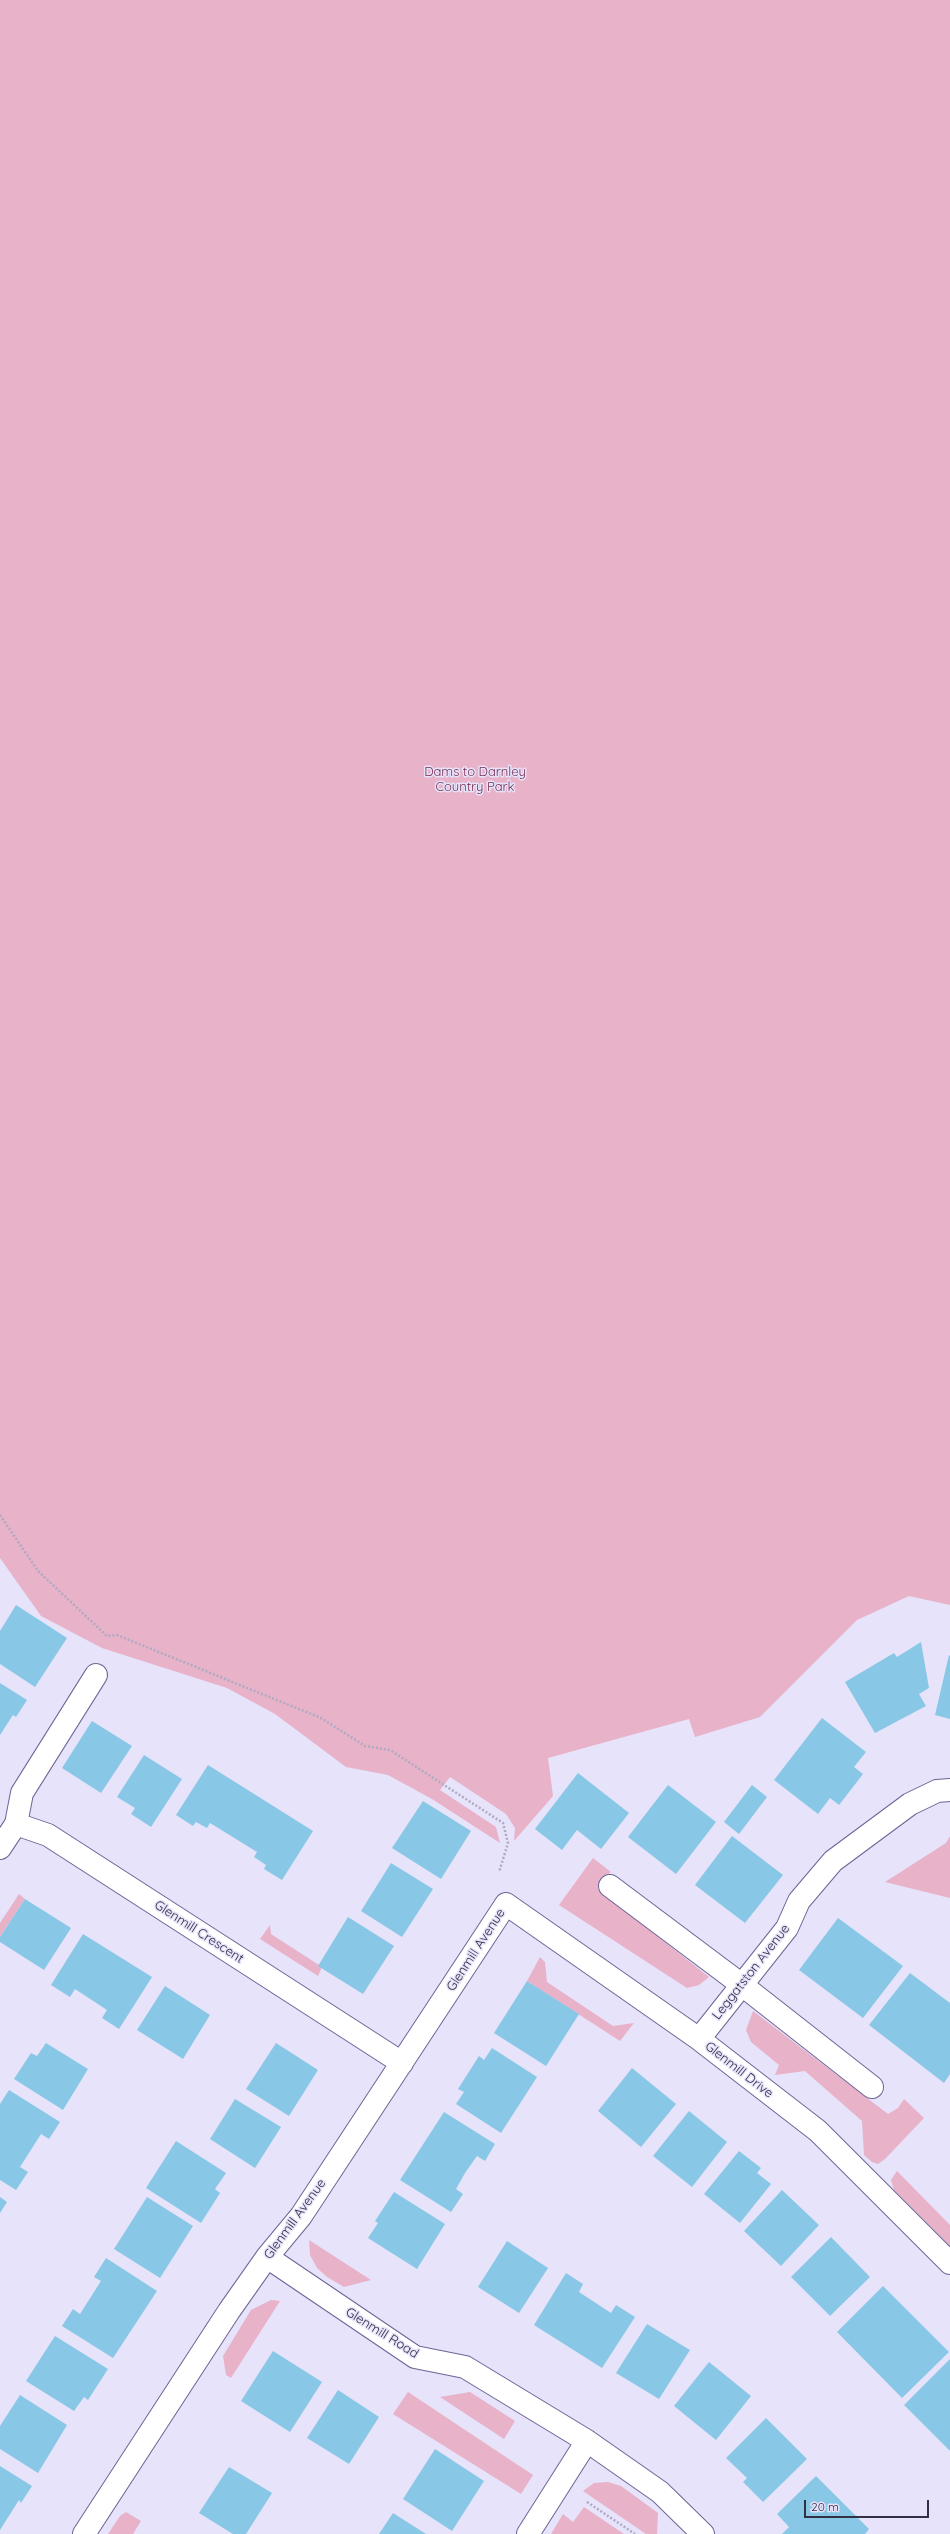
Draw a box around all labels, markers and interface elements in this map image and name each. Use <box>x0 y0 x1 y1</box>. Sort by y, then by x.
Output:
park label: Dams to Darnley Country Park <box>424 764 526 795</box>
street label: Glenmill Crescent <box>151 1897 247 1967</box>
street label: Glenmill Avenue <box>443 1906 509 1994</box>
street label: Leggatston Avenue <box>709 1921 793 2023</box>
street label: Glenmill Drive <box>702 2039 776 2101</box>
street label: Glenmill Avenue <box>261 2176 329 2262</box>
street label: Glenmill Road <box>343 2304 421 2362</box>
scale bar <box>806 2492 931 2518</box>
text: 20 m <box>811 2499 839 2514</box>

